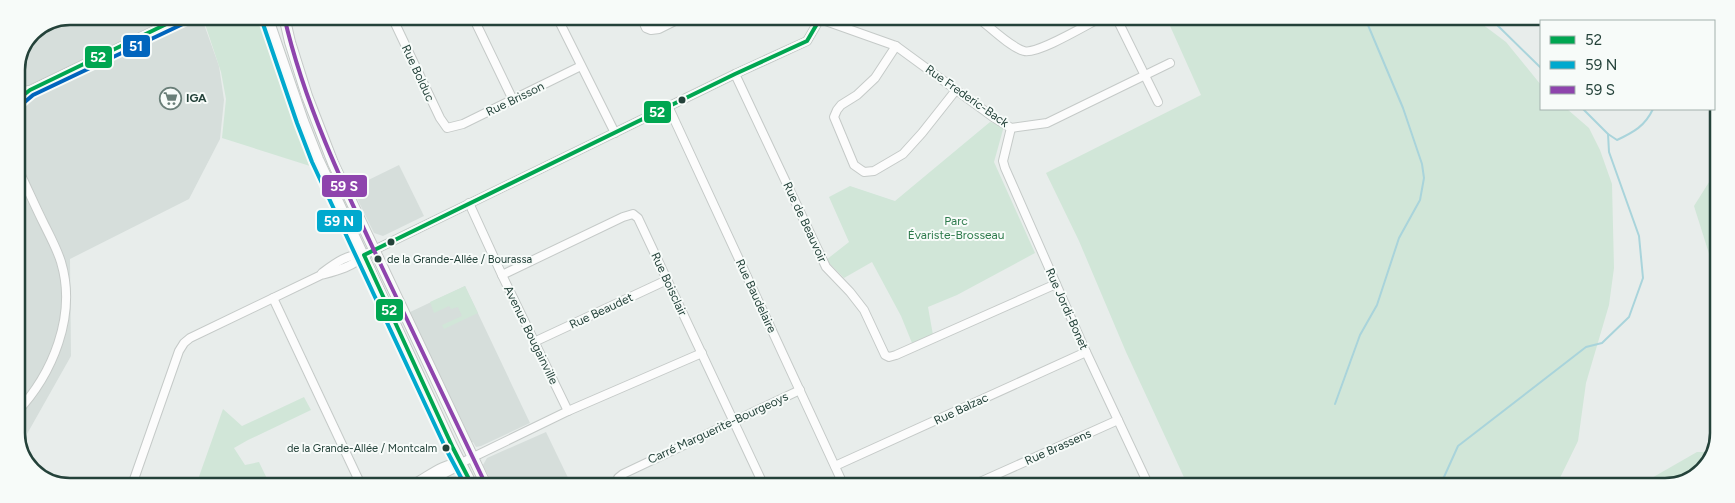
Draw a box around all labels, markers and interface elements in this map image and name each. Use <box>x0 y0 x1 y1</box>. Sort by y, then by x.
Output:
legend <box>1540 20 1715 110</box>
text: 52 <box>1585 31 1602 49</box>
line badge: 51 <box>122 34 151 58</box>
text: 51 <box>129 38 143 55</box>
street label: Rue Bolduc <box>399 42 437 104</box>
line badge: 52 <box>84 45 113 69</box>
text: 52 <box>90 49 106 66</box>
text: 59 N <box>1585 56 1617 74</box>
street label: Rue Frederic-Back <box>923 62 1011 130</box>
street label: Rue Brisson <box>484 79 547 119</box>
text: 59 S <box>1585 81 1615 99</box>
supermarket icon: IGA <box>158 86 182 110</box>
place label: IGA <box>186 91 207 105</box>
unlabelled marker <box>677 95 687 105</box>
line badge: 52 <box>643 100 672 124</box>
text: 52 <box>649 104 665 121</box>
line badge: 59 S <box>321 174 368 198</box>
text: 59 S <box>330 178 358 195</box>
street label: Rue de Beauvoir <box>780 180 830 264</box>
line badge: 59 N <box>316 209 363 233</box>
text: 59 N <box>324 213 354 230</box>
park label: Parc Évariste-Brosseau <box>908 214 1004 242</box>
unlabelled marker <box>386 237 396 247</box>
street label: Rue Boisclair <box>648 250 690 318</box>
place label: de la Grande-Allée / Bourassa <box>387 253 532 266</box>
marker: de la Grande-Allée / Bourassa <box>373 254 383 264</box>
street label: Rue Baudelaire <box>733 257 779 335</box>
street label: Rue Jordi-Bonet <box>1043 266 1091 352</box>
street label: Avenue Bougainville <box>501 283 561 387</box>
street label: Rue Beaudet <box>567 290 635 332</box>
line badge: 52 <box>375 298 404 322</box>
text: 52 <box>381 302 397 319</box>
street label: Carré Marguerite-Bourgeoys <box>646 389 791 467</box>
street label: Rue Balzac <box>932 390 991 428</box>
street label: Rue Brassens <box>1023 426 1094 468</box>
place label: de la Grande-Allée / Montcalm <box>287 442 437 455</box>
marker: de la Grande-Allée / Montcalm <box>441 443 451 453</box>

